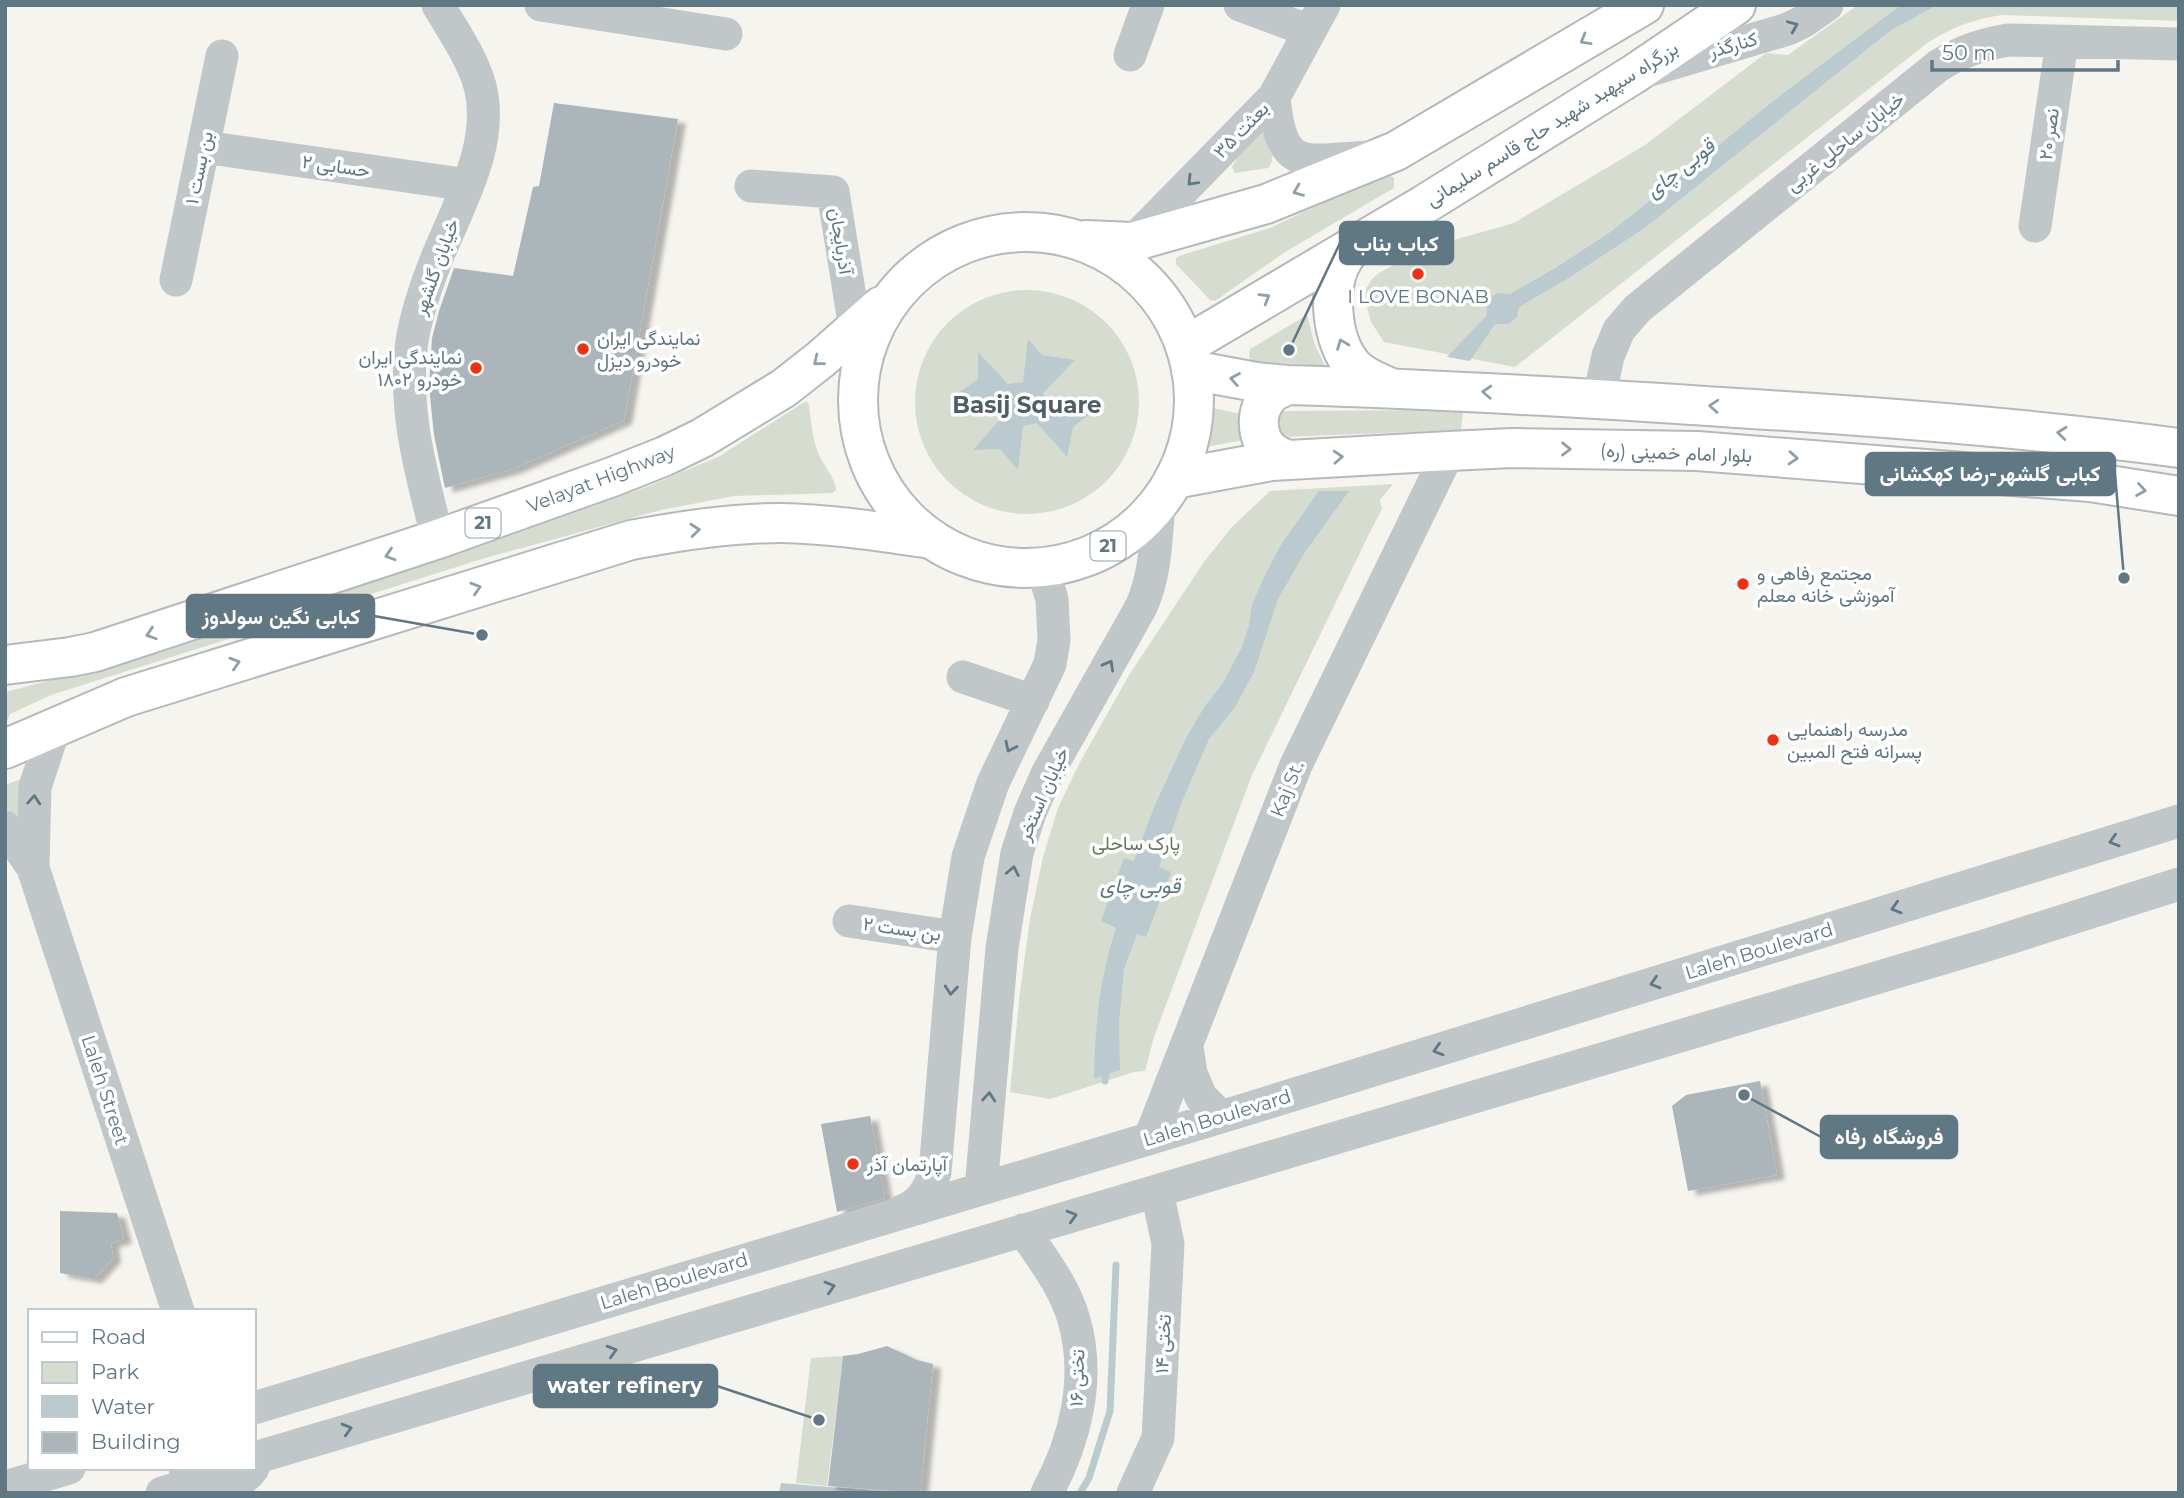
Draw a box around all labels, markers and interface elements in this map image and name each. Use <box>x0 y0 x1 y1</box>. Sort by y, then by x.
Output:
one-way arrow <box>1786 20 1798 34</box>
street label: کنارگذر <box>1705 27 1760 63</box>
scale bar <box>1932 28 2118 72</box>
one-way arrow <box>1580 32 1593 45</box>
street label: بزرگراه سپهبد شهید حاج قاسم سلیمانی <box>1422 37 1683 213</box>
text: 50 m <box>1942 40 1996 65</box>
street label: خیابان ساحلی غربی <box>1781 87 1909 197</box>
street label: بعثت ۳۵ <box>1209 97 1273 163</box>
street label: نصر ۲۰ <box>2034 107 2064 161</box>
street label: بن بست ۱ <box>180 129 218 207</box>
water label: قوبی چای <box>1641 132 1723 204</box>
street label: حسابی ۲ <box>301 150 371 182</box>
one-way arrow <box>1187 173 1200 186</box>
one-way arrow <box>1292 183 1305 197</box>
street label: آذربایجان <box>824 206 858 277</box>
street label: خیابان گلشهر <box>408 216 464 319</box>
callout: کباب بناب <box>1340 222 1453 264</box>
text: کباب بناب <box>1353 231 1439 256</box>
marker: I LOVE BONAB <box>1410 266 1426 282</box>
place label: I LOVE BONAB <box>1347 285 1489 308</box>
one-way arrow <box>1257 294 1270 307</box>
place label: نمایندگی ایران خودرو دیزل <box>597 327 701 372</box>
one-way arrow <box>1336 339 1350 351</box>
marker: نمایندگی ایران خودرو دیزل <box>575 341 591 357</box>
place label: نمایندگی ایران خودرو ۱۸۰۲ <box>358 346 462 391</box>
one-way arrow <box>813 353 826 365</box>
marker: نمایندگی ایران خودرو ۱۸۰۲ <box>468 360 484 376</box>
one-way arrow <box>1229 372 1241 387</box>
one-way arrow <box>1481 385 1492 400</box>
district label: Basij Square <box>952 391 1102 419</box>
one-way arrow <box>1708 399 1719 414</box>
one-way arrow <box>2057 426 2068 441</box>
street label: بلوار امام خمینی (ره) <box>1599 439 1753 468</box>
street label: Velayat Highway <box>524 440 679 518</box>
one-way arrow <box>1561 441 1571 457</box>
one-way arrow <box>1333 450 1344 465</box>
one-way arrow <box>1788 450 1799 465</box>
callout: کبابی گلشهر-رضا کهکشانی <box>1866 453 2115 495</box>
text: کبابی گلشهر-رضا کهکشانی <box>1879 461 2101 487</box>
one-way arrow <box>2135 482 2147 497</box>
road number: 21 <box>466 508 500 538</box>
one-way arrow <box>689 522 701 537</box>
road number: 21 <box>1090 532 1126 560</box>
one-way arrow <box>385 547 397 561</box>
place label: مجتمع رفاهی و آموزشی خانه معلم <box>1757 562 1896 608</box>
marker: مجتمع رفاهی و آموزشی خانه معلم <box>1735 576 1751 592</box>
one-way arrow <box>470 582 482 597</box>
callout: کبابی نگین سولدوز <box>187 595 374 637</box>
text: کبابی نگین سولدوز <box>201 604 360 630</box>
one-way arrow <box>145 625 157 640</box>
one-way arrow <box>229 657 241 671</box>
one-way arrow <box>1101 660 1114 673</box>
place label: مدرسه راهنمایی پسرانه فتح المبین <box>1787 718 1922 765</box>
marker: مدرسه راهنمایی پسرانه فتح المبین <box>1765 732 1781 748</box>
one-way arrow <box>1005 740 1019 752</box>
street label: خیابان استخر <box>1012 744 1074 845</box>
street label: Kaj St. <box>1265 758 1309 820</box>
one-way arrow <box>26 794 41 805</box>
park label: پارک ساحلی <box>1092 832 1180 857</box>
one-way arrow <box>2108 833 2120 848</box>
one-way arrow <box>1005 865 1020 877</box>
water label: قوبی چای <box>1100 873 1183 900</box>
one-way arrow <box>1890 900 1902 915</box>
street label: بن بست ۲ <box>862 912 942 946</box>
street label: Laleh Boulevard <box>1682 918 1836 984</box>
one-way arrow <box>1650 974 1662 989</box>
one-way arrow <box>944 984 959 995</box>
street label: Laleh Street <box>76 1032 134 1148</box>
one-way arrow <box>1432 1041 1444 1056</box>
street label: Laleh Boulevard <box>1140 1085 1294 1151</box>
one-way arrow <box>981 1091 996 1102</box>
callout: فروشگاه رفاه <box>1821 1116 1957 1158</box>
text: فروشگاه رفاه <box>1835 1124 1943 1150</box>
place label: آپارتمان آذر <box>866 1153 949 1178</box>
marker: آپارتمان آذر <box>845 1156 861 1172</box>
one-way arrow <box>1066 1209 1078 1224</box>
street label: Laleh Boulevard <box>597 1248 751 1314</box>
one-way arrow <box>824 1281 836 1296</box>
legend <box>28 1309 256 1470</box>
street label: تختی ۱۴ <box>1150 1314 1176 1374</box>
text: Road <box>91 1324 146 1349</box>
one-way arrow <box>606 1345 618 1360</box>
street label: تختی ۱۶ <box>1065 1349 1090 1407</box>
text: Park <box>91 1359 139 1384</box>
callout: water refinery <box>534 1365 717 1407</box>
text: water refinery <box>547 1373 703 1398</box>
text: Water <box>91 1394 155 1419</box>
one-way arrow <box>340 1423 352 1438</box>
text: Building <box>91 1429 181 1454</box>

